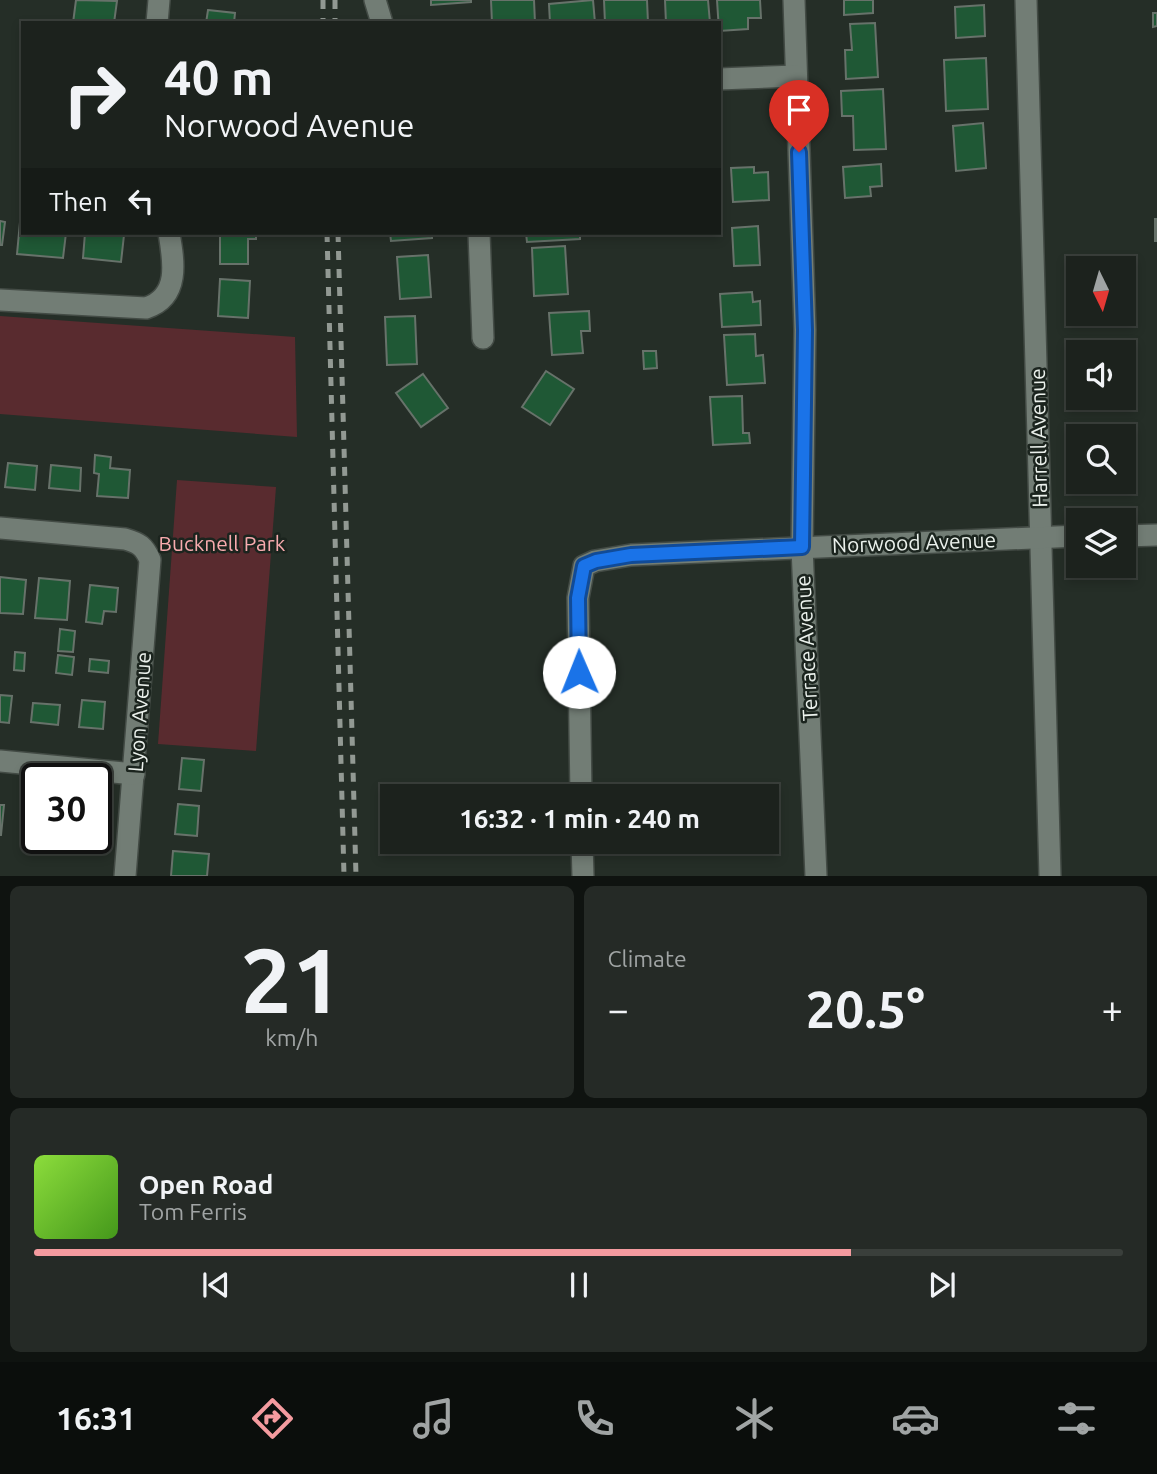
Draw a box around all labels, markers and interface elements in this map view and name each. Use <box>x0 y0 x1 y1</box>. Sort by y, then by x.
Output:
icon: right <box>49 49 140 140</box>
text: 40 m <box>164 49 273 104</box>
pin <box>769 80 829 152</box>
icon: arrive <box>780 91 818 129</box>
text: Norwood Avenue <box>164 107 414 143</box>
icon: left <box>122 182 160 220</box>
text: Then <box>49 187 108 216</box>
north arrow <box>1066 256 1136 326</box>
map controls <box>1066 256 1136 578</box>
button: sound <box>1066 340 1136 410</box>
street label: Harrell Avenue <box>1025 368 1051 508</box>
button: search <box>1066 424 1136 494</box>
button: layers <box>1066 508 1136 578</box>
street label: Norwood Avenue <box>831 527 997 557</box>
park label: Bucknell Park <box>159 531 286 555</box>
street label: Terrace Avenue <box>790 575 822 721</box>
position arrow <box>542 635 616 709</box>
street label: Lyon Avenue <box>123 651 155 773</box>
speed limit sign: 30 <box>21 763 112 854</box>
text: 16:32 · 1 min · 240 m <box>459 804 700 833</box>
text: 21 <box>240 928 343 1030</box>
text: Climate <box>608 946 687 971</box>
text: 20.5° <box>806 980 925 1038</box>
text: − <box>608 988 629 1030</box>
text: + <box>1102 988 1123 1030</box>
text: km/h <box>265 1025 318 1050</box>
text: Open Road <box>139 1170 273 1199</box>
text: Tom Ferris <box>139 1199 247 1224</box>
icon: previous <box>197 1266 235 1304</box>
icon: pause <box>560 1266 598 1304</box>
icon: next <box>923 1266 961 1304</box>
icon: directions <box>248 1394 297 1443</box>
icon: music <box>409 1394 458 1443</box>
icon: phone <box>570 1394 619 1443</box>
icon: climate <box>730 1394 779 1443</box>
icon: car <box>891 1394 940 1443</box>
icon: filters <box>1052 1394 1101 1443</box>
text: 16:31 <box>56 1400 136 1436</box>

